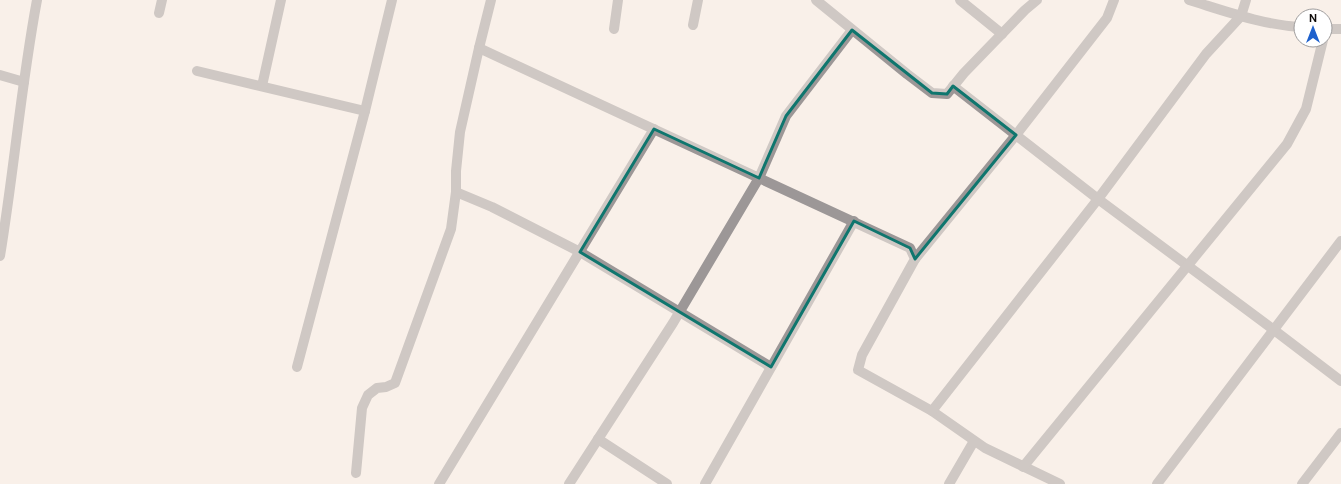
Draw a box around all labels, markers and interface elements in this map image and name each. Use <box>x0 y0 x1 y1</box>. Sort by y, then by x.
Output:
north arrow <box>1293 8 1333 48</box>
text: N <box>1309 11 1317 25</box>

